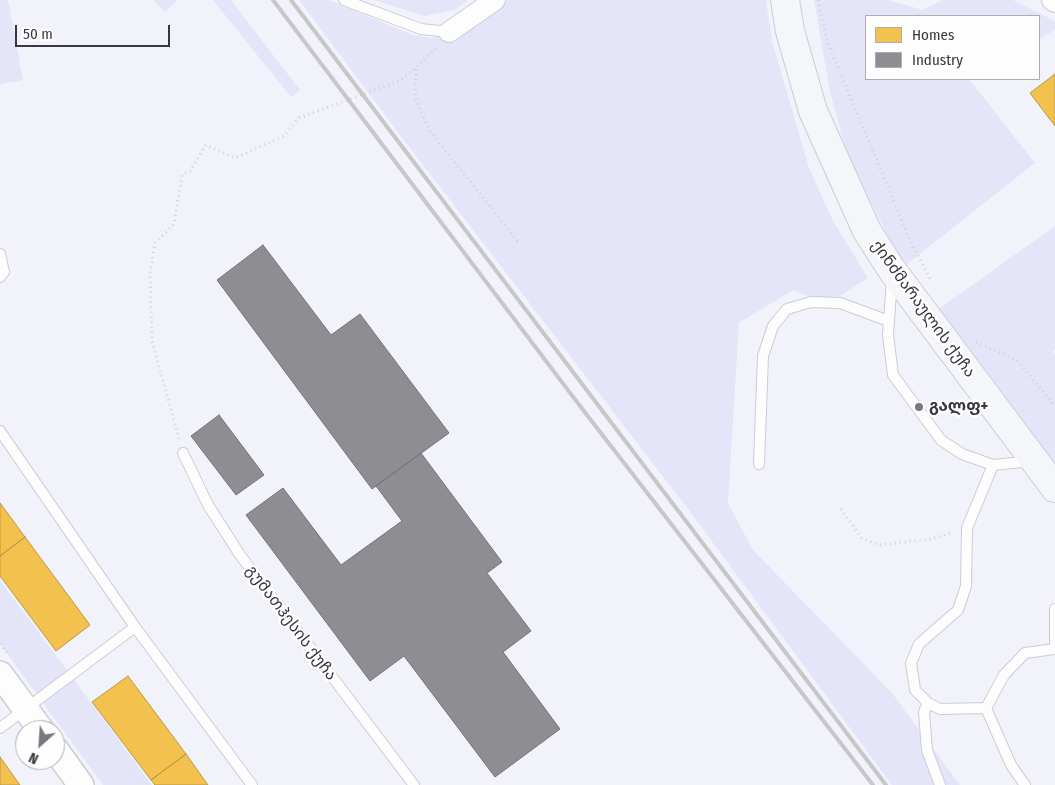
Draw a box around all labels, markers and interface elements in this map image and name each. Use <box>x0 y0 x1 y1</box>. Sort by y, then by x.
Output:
scale bar <box>18 15 172 47</box>
legend <box>865 15 1040 80</box>
text: 50 m <box>23 25 53 43</box>
text: Homes <box>912 26 954 44</box>
text: Industry <box>912 51 963 69</box>
street label: ქინძმარაულის ქუჩა <box>867 237 979 381</box>
place label: გალფ+ <box>929 397 988 417</box>
marker: გალფ+ <box>913 401 925 413</box>
street label: გუმათჰესის ქუჩა <box>241 562 341 684</box>
north arrow <box>15 720 65 770</box>
text: N <box>26 749 41 768</box>

